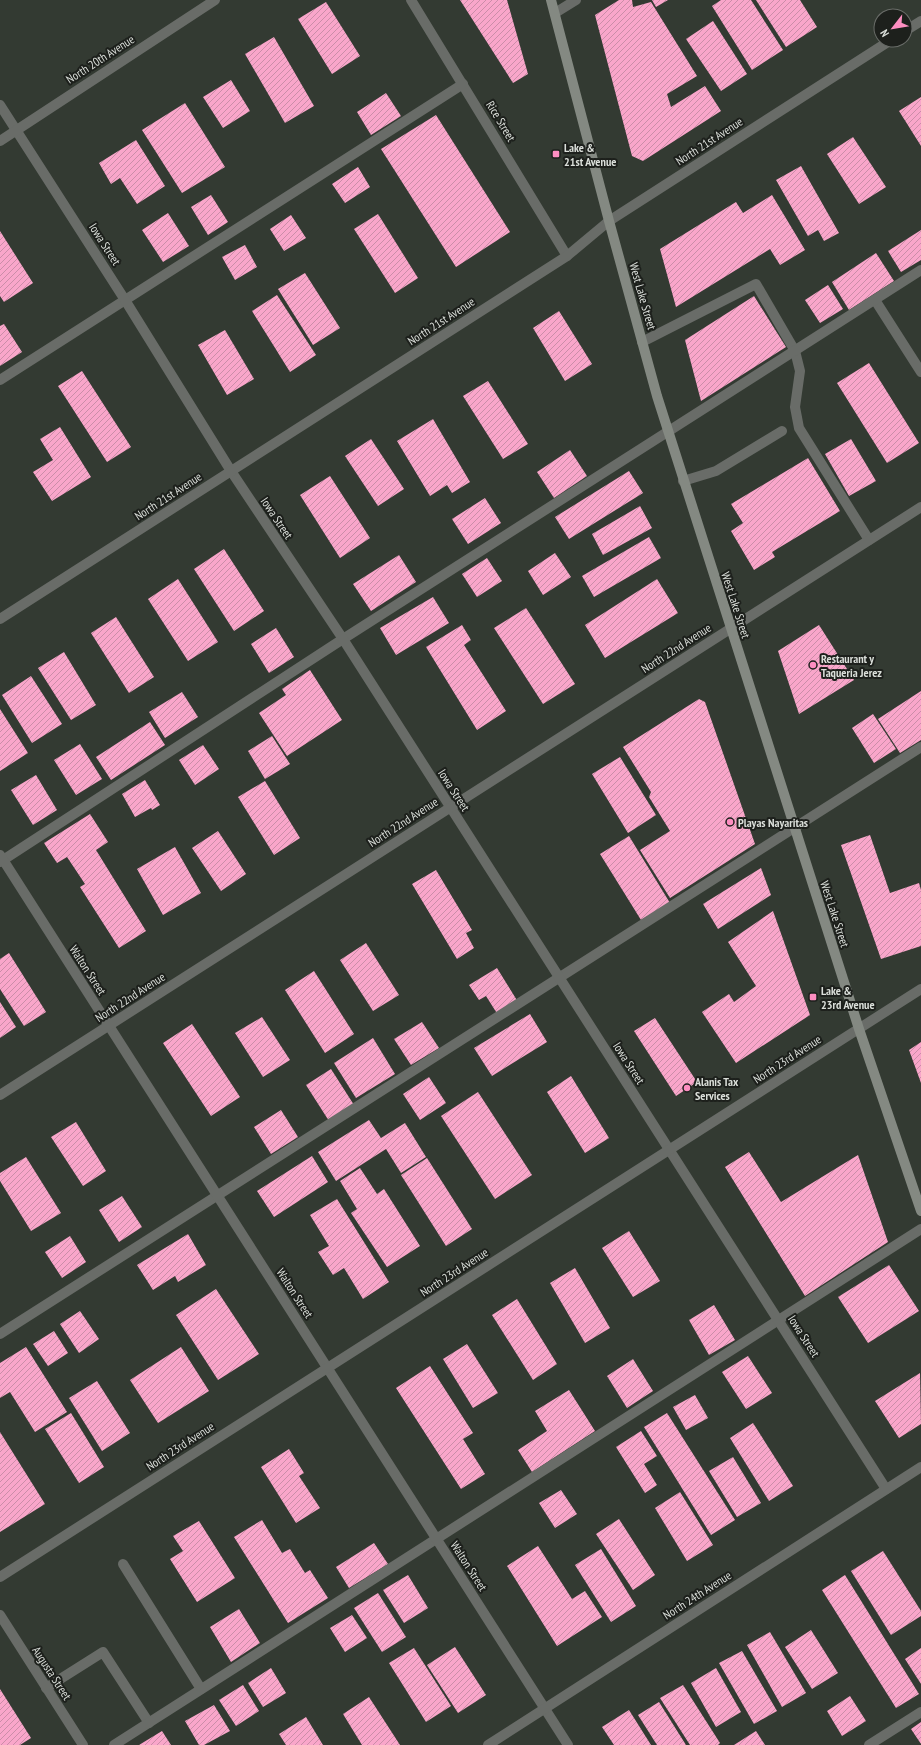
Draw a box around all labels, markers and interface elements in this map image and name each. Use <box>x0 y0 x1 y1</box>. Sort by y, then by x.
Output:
north arrow <box>873 8 913 48</box>
text: N <box>877 27 892 39</box>
street label: North 20th Avenue <box>63 31 137 87</box>
street label: Rice Street <box>483 98 519 145</box>
street label: North 21st Avenue <box>673 114 745 168</box>
place label: Lake & 21st Avenue <box>564 140 616 169</box>
marker: Lake & 21st Avenue <box>551 149 561 159</box>
street label: Iowa Street <box>86 220 125 268</box>
street label: West Lake Street <box>626 261 660 332</box>
street label: North 21st Avenue <box>405 294 477 348</box>
street label: North 21st Avenue <box>132 469 204 523</box>
street label: Iowa Street <box>258 494 297 542</box>
street label: West Lake Street <box>718 570 754 641</box>
street label: North 22nd Avenue <box>638 620 714 676</box>
place label: Restaurant y Taqueria Jerez <box>821 651 882 680</box>
marker: Restaurant y Taqueria Jerez <box>808 660 818 670</box>
street label: Iowa Street <box>435 766 474 814</box>
street label: North 22nd Avenue <box>365 794 441 850</box>
place label: Playas Nayaritas <box>738 815 808 830</box>
marker: Playas Nayaritas <box>725 817 735 827</box>
street label: West Lake Street <box>817 879 853 950</box>
street label: Walton Street <box>66 942 110 998</box>
street label: North 22nd Avenue <box>92 969 168 1025</box>
place label: Lake & 23rd Avenue <box>821 983 875 1012</box>
marker: Lake & 23rd Avenue <box>808 992 818 1002</box>
street label: North 23rd Avenue <box>750 1031 824 1087</box>
street label: Iowa Street <box>610 1039 649 1087</box>
place label: Alanis Tax Services <box>694 1074 739 1103</box>
marker: Alanis Tax Services <box>682 1083 692 1093</box>
street label: North 23rd Avenue <box>417 1244 491 1300</box>
street label: Walton Street <box>273 1265 317 1321</box>
street label: Iowa Street <box>785 1312 824 1360</box>
street label: North 23rd Avenue <box>143 1418 217 1474</box>
street label: Walton Street <box>447 1538 491 1594</box>
street label: North 24th Avenue <box>660 1567 734 1623</box>
street label: Augusta Street <box>29 1643 75 1703</box>

